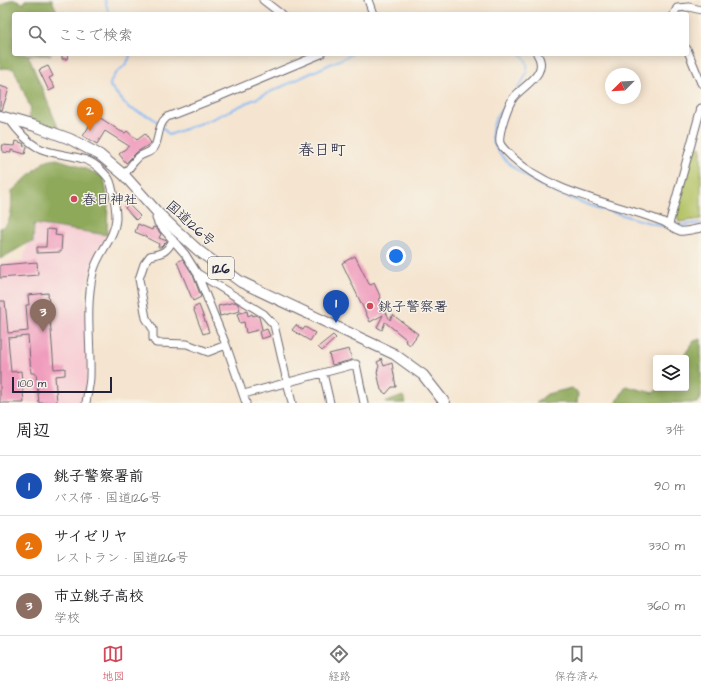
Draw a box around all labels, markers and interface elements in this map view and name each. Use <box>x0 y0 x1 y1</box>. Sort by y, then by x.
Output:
search box <box>12 12 689 56</box>
icon: search <box>26 23 48 45</box>
text: ここで検索 <box>58 25 133 46</box>
north arrow <box>605 68 641 104</box>
pin: 2 <box>77 98 103 131</box>
district label: 春日町 <box>298 139 346 161</box>
place label: 春日神社 <box>82 190 138 210</box>
marker: 春日神社 <box>69 194 79 204</box>
street label: 国道126号 <box>161 196 220 251</box>
your location <box>386 246 406 266</box>
road number: 126 <box>208 257 234 279</box>
pin: 1 <box>323 290 349 323</box>
place label: 銚子警察署 <box>378 297 448 317</box>
pin: 3 <box>30 299 56 332</box>
marker: 銚子警察署 <box>365 301 375 311</box>
map controls <box>653 355 689 391</box>
button: layers <box>653 355 689 391</box>
scale bar <box>12 375 112 394</box>
text: 100 m <box>18 376 46 391</box>
text: 周辺 <box>16 419 50 443</box>
text: 3件 <box>665 421 685 439</box>
text: 銚子警察署前 <box>54 466 144 487</box>
text: 1 <box>28 477 30 495</box>
text: 90 m <box>654 477 685 495</box>
text: バス停 · 国道126号 <box>54 489 162 507</box>
text: サイゼリヤ <box>54 526 128 547</box>
text: 2 <box>25 537 33 555</box>
text: 330 m <box>648 537 685 555</box>
text: レストラン · 国道126号 <box>54 549 189 567</box>
text: 市立銚子高校 <box>54 586 144 607</box>
text: 3 <box>26 597 32 615</box>
text: 360 m <box>647 597 685 615</box>
text: 学校 <box>54 609 80 627</box>
tab: 地図 <box>102 643 124 684</box>
tab: 経路 <box>328 643 350 684</box>
tab: 保存済み <box>555 643 599 684</box>

